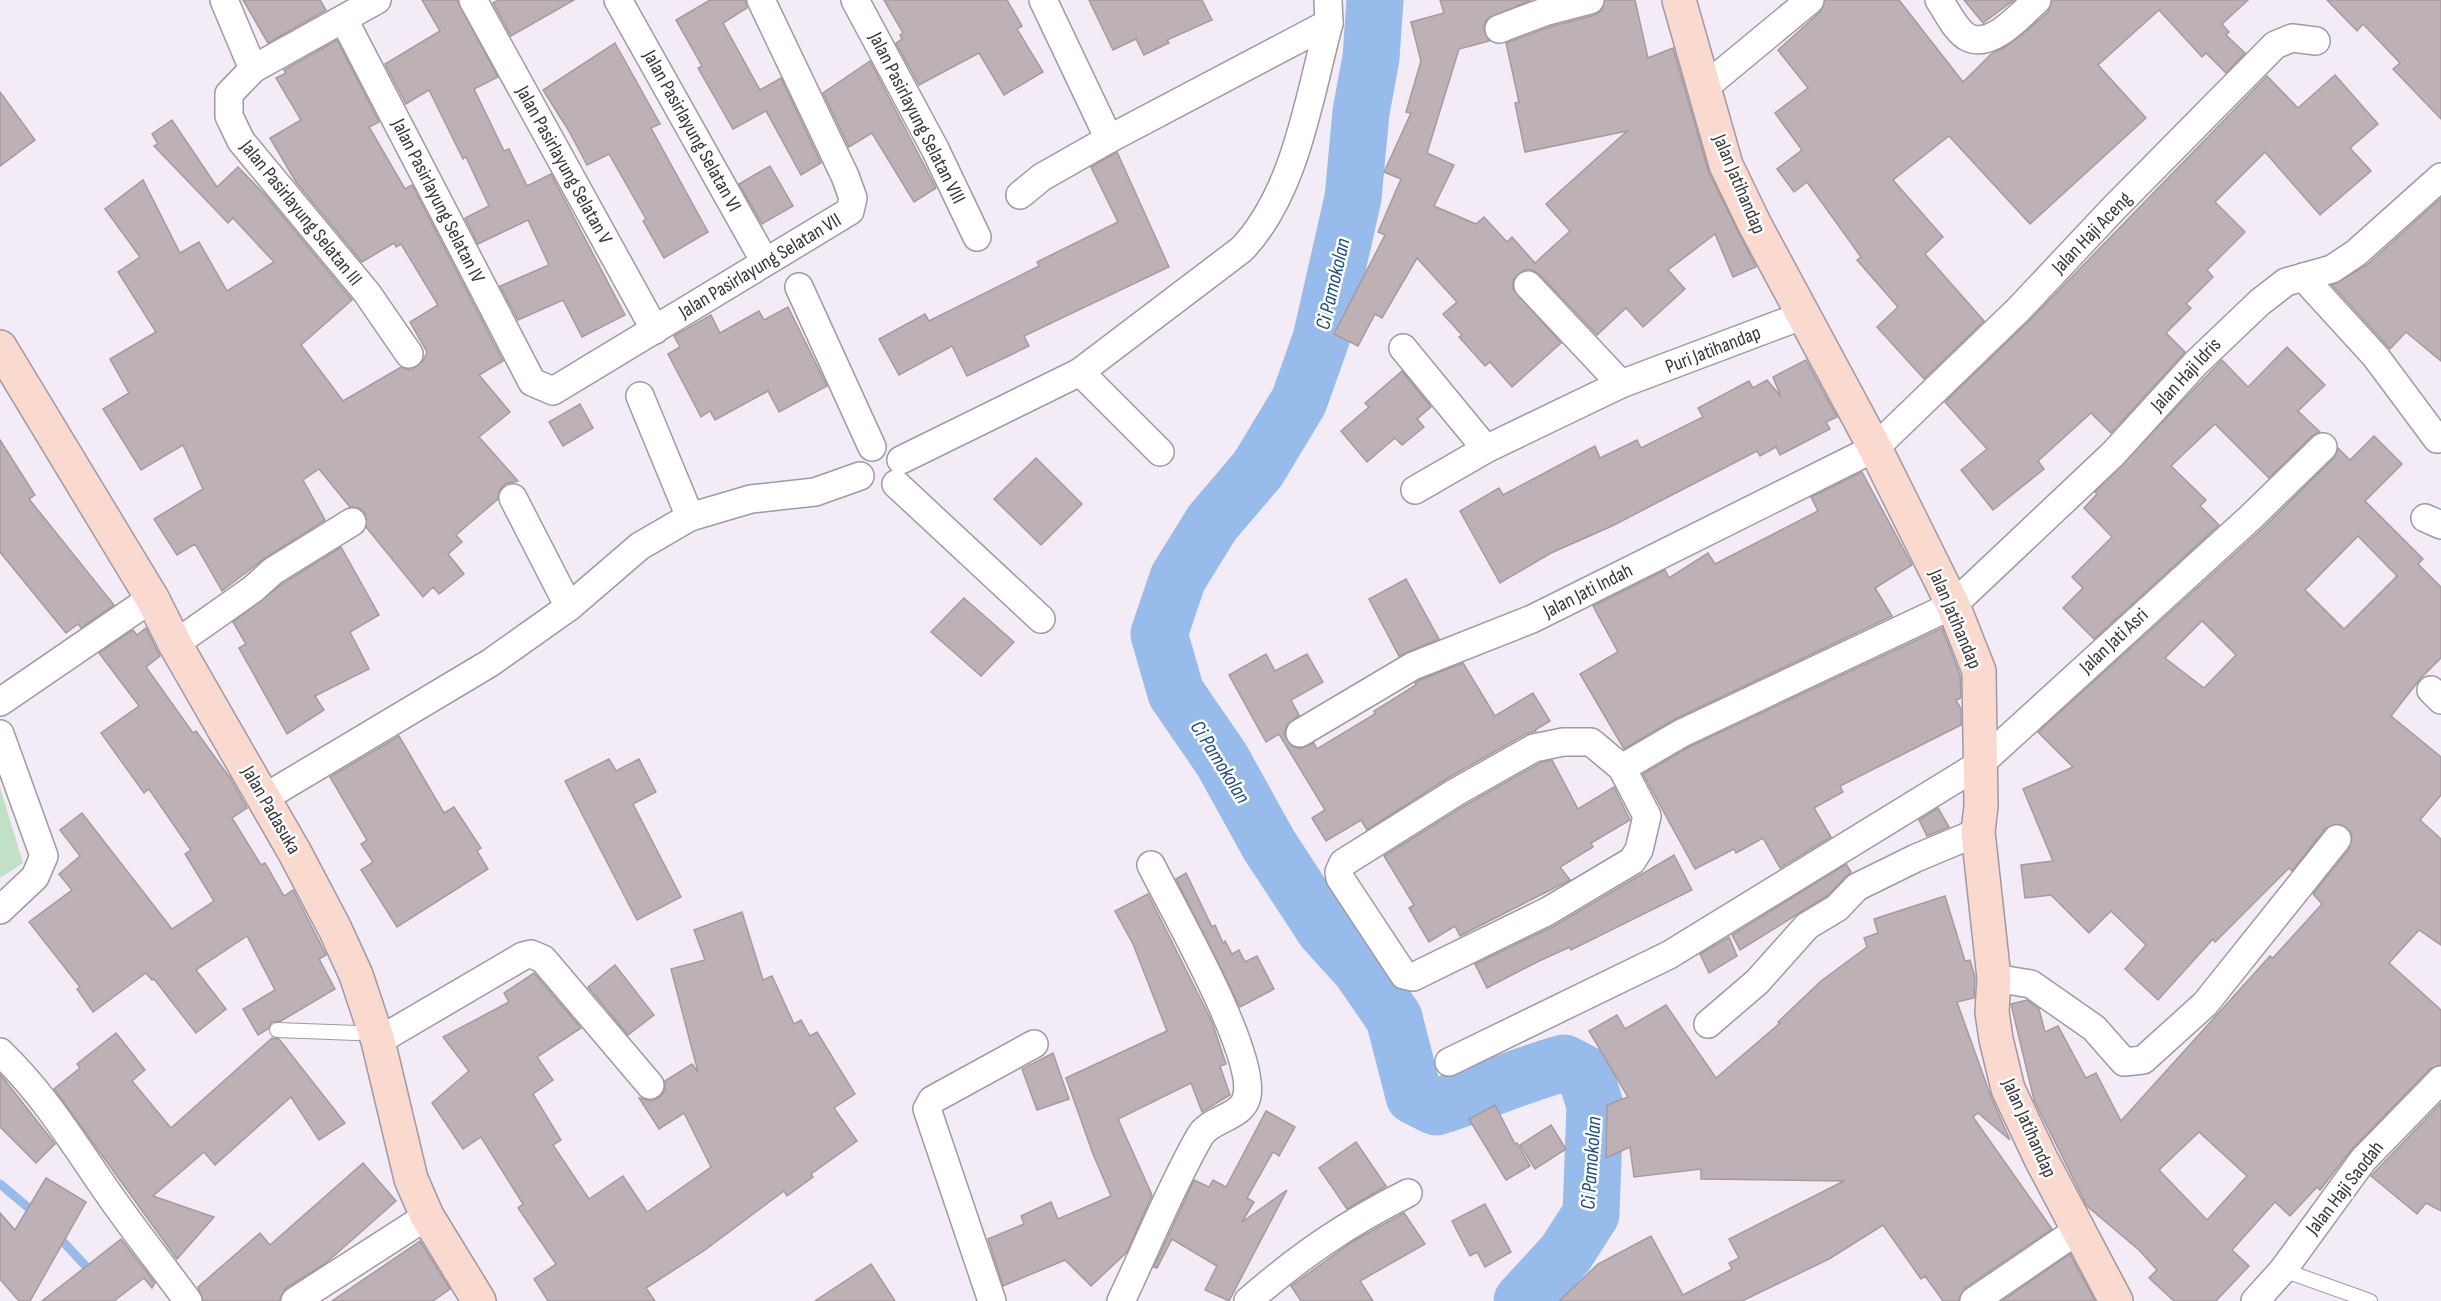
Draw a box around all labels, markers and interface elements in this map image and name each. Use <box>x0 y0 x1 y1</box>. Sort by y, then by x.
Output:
street label: Jalan Pasirlayung Selatan VIII <box>863 27 971 208</box>
street label: Jalan Pasirlayung Selatan VI <box>637 45 746 216</box>
street label: Jalan Pasirlayung Selatan V <box>510 81 617 248</box>
street label: Jalan Pasirlayung Selatan IV <box>386 114 490 287</box>
street label: Jalan Jatihandap <box>1707 130 1771 237</box>
street label: Jalan Pasirlayung Selatan III <box>234 135 367 291</box>
street label: Jalan Haji Aceng <box>2046 187 2137 280</box>
street label: Jalan Pasirlayung Selatan VII <box>674 208 846 324</box>
water label: Ci Pamokolan <box>1310 236 1356 332</box>
street label: Puri Jatihandap <box>1662 321 1764 379</box>
street label: Jalan Haji Idris <box>2145 333 2226 418</box>
street label: Jalan Jati Indah <box>1538 558 1637 624</box>
street label: Jalan Jatihandap <box>1923 565 1987 672</box>
street label: Jalan Jati Asri <box>2074 603 2153 679</box>
water label: Ci Pamokolan <box>1185 716 1255 808</box>
street label: Jalan Padasuka <box>236 761 306 858</box>
street label: Jalan Jatihandap <box>1996 1074 2061 1181</box>
water label: Ci Pamokolan <box>1575 1115 1607 1210</box>
street label: Jalan Haji Saodah <box>2300 1136 2389 1240</box>

